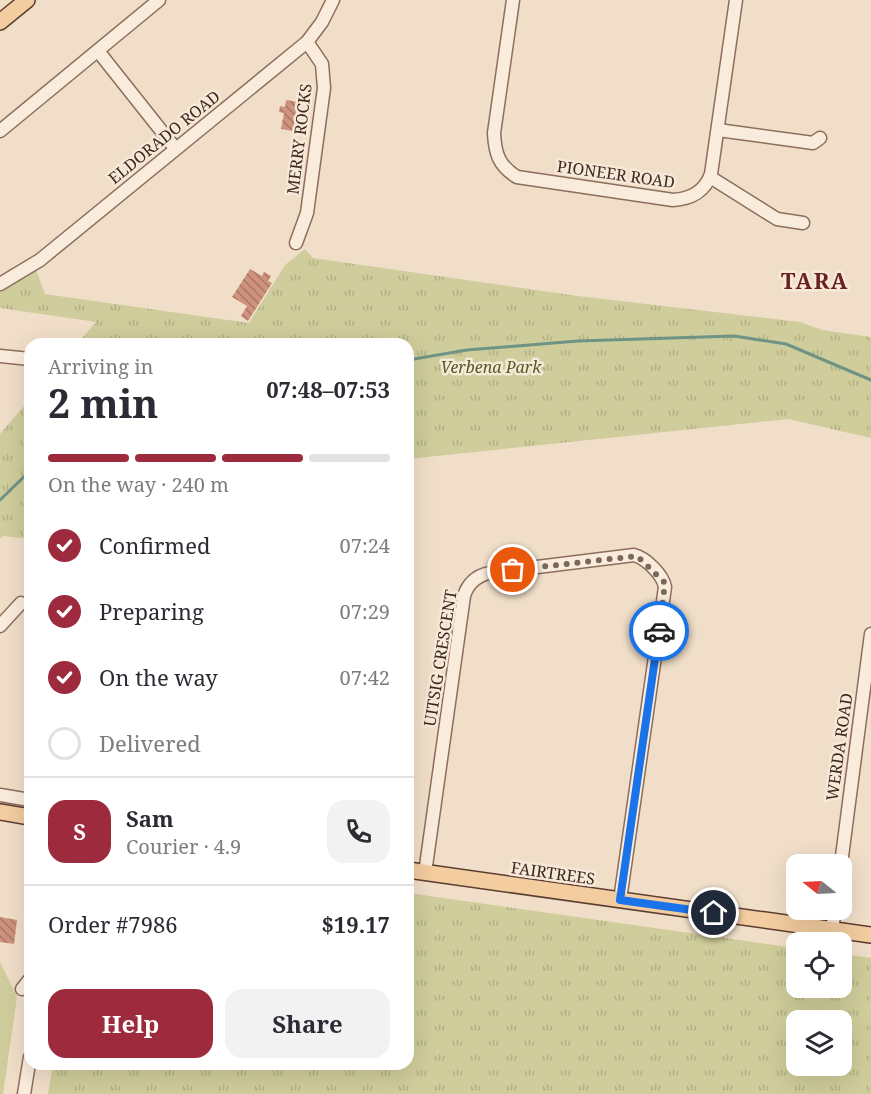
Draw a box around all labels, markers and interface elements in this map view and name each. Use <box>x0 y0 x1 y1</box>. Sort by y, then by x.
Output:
street label: MERRY ROCKS <box>281 82 317 196</box>
street label: ELDORADO ROAD <box>104 85 224 189</box>
street label: PIONEER ROAD <box>556 155 676 193</box>
district label: TARA <box>781 265 849 295</box>
text: Arriving in <box>48 353 153 380</box>
park label: Verbena Park <box>441 356 542 378</box>
text: 07:48–07:53 <box>266 374 390 404</box>
text: 2 min <box>48 376 158 429</box>
text: On the way · 240 m <box>48 471 229 498</box>
icon: check <box>48 529 81 562</box>
text: Confirmed <box>99 530 210 560</box>
text: 07:24 <box>340 532 390 559</box>
pin <box>487 544 538 595</box>
icon: bag <box>496 553 529 586</box>
street label: UITSIG CRESCENT <box>418 588 462 728</box>
icon: check <box>48 595 81 628</box>
text: Preparing <box>99 596 204 626</box>
text: 07:29 <box>340 598 390 625</box>
courier <box>629 601 689 661</box>
icon: car <box>643 615 676 648</box>
icon: check <box>48 661 81 694</box>
text: On the way <box>99 662 218 692</box>
text: 07:42 <box>340 664 390 691</box>
street label: WERDA ROAD <box>821 692 857 802</box>
text: Delivered <box>99 728 201 758</box>
button: phone <box>327 800 390 863</box>
text: Sam <box>126 803 174 833</box>
text: S <box>73 816 86 846</box>
text: Courier · 4.9 <box>126 833 241 860</box>
north arrow <box>786 854 852 920</box>
map controls <box>786 854 852 1076</box>
street label: FAIRTREES <box>510 856 596 890</box>
pin <box>688 887 739 938</box>
icon: home <box>697 896 730 929</box>
text: Order #7986 <box>48 909 178 939</box>
text: $19.17 <box>321 909 390 939</box>
button: locate <box>786 932 852 998</box>
button: Help <box>48 989 213 1058</box>
button: Share <box>225 989 390 1058</box>
button: layers <box>786 1010 852 1076</box>

